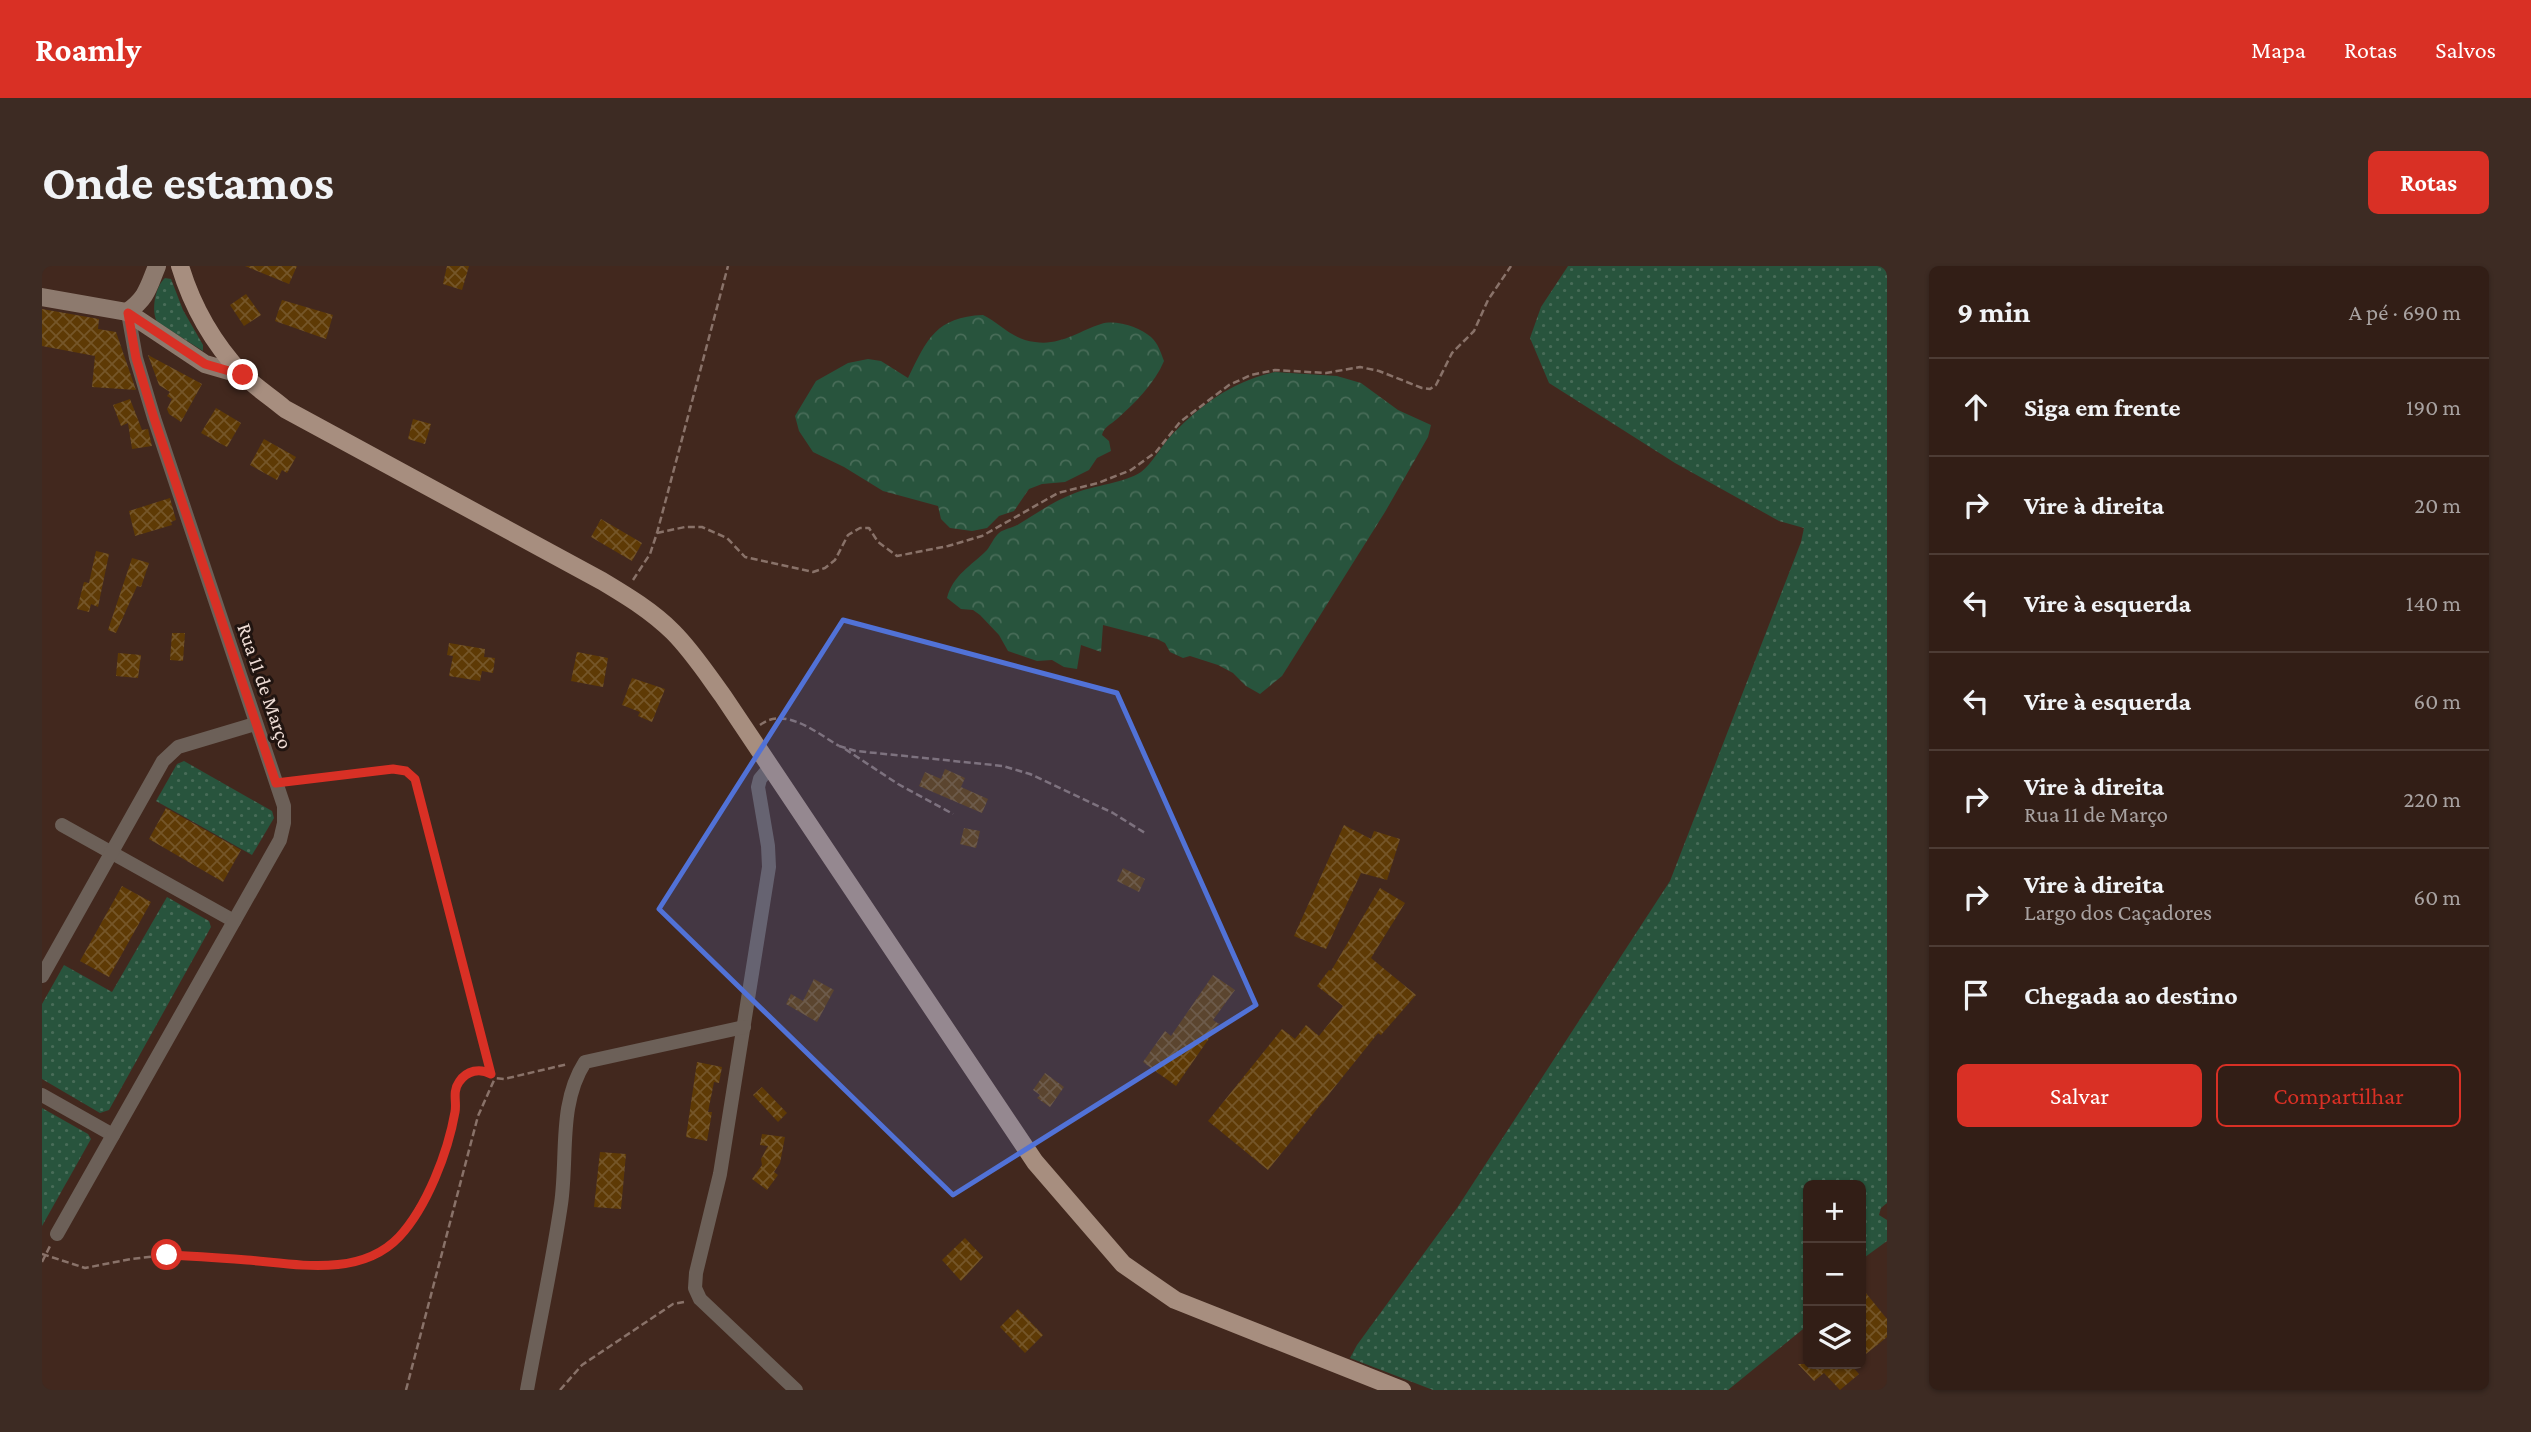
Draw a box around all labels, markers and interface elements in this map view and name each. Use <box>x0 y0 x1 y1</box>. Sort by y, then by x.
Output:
text: Roamly <box>35 31 141 68</box>
text: Mapa <box>2251 36 2306 63</box>
text: Rotas <box>2344 36 2397 63</box>
text: Salvos <box>2435 36 2496 63</box>
button: Rotas <box>2368 151 2489 214</box>
text: Onde estamos <box>42 155 334 210</box>
text: 9 min <box>1957 295 2030 328</box>
text: A pé · 690 m <box>2349 299 2461 325</box>
route end <box>227 359 258 390</box>
icon: ahead <box>1957 388 1995 426</box>
text: Siga em frente <box>2024 393 2181 422</box>
text: 190 m <box>2406 394 2461 420</box>
icon: right <box>1957 486 1995 524</box>
text: Vire à direita <box>2024 491 2164 520</box>
text: 20 m <box>2414 492 2461 518</box>
icon: left <box>1957 584 1995 622</box>
text: Vire à esquerda <box>2024 589 2191 618</box>
text: 140 m <box>2406 590 2461 616</box>
street label: Rua 11 de Março <box>232 620 298 752</box>
icon: left <box>1957 682 1995 720</box>
text: Vire à esquerda <box>2024 687 2191 716</box>
text: 60 m <box>2414 688 2461 714</box>
text: Vire à direita <box>2024 772 2164 801</box>
icon: right <box>1957 780 1995 818</box>
text: 220 m <box>2403 786 2461 812</box>
text: Rua 11 de Março <box>2024 801 2168 827</box>
text: Vire à direita <box>2024 870 2164 899</box>
icon: right <box>1957 878 1995 916</box>
text: 60 m <box>2414 884 2461 910</box>
text: Largo dos Caçadores <box>2024 899 2212 925</box>
icon: arrive <box>1957 976 1995 1014</box>
text: Chegada ao destino <box>2024 981 2238 1010</box>
button: Salvar <box>1957 1064 2202 1127</box>
button: Compartilhar <box>2216 1064 2461 1127</box>
map controls <box>1803 1180 1866 1369</box>
button: + <box>1803 1180 1866 1243</box>
route start <box>151 1239 182 1270</box>
button: − <box>1803 1243 1866 1306</box>
button: layers <box>1803 1306 1866 1369</box>

